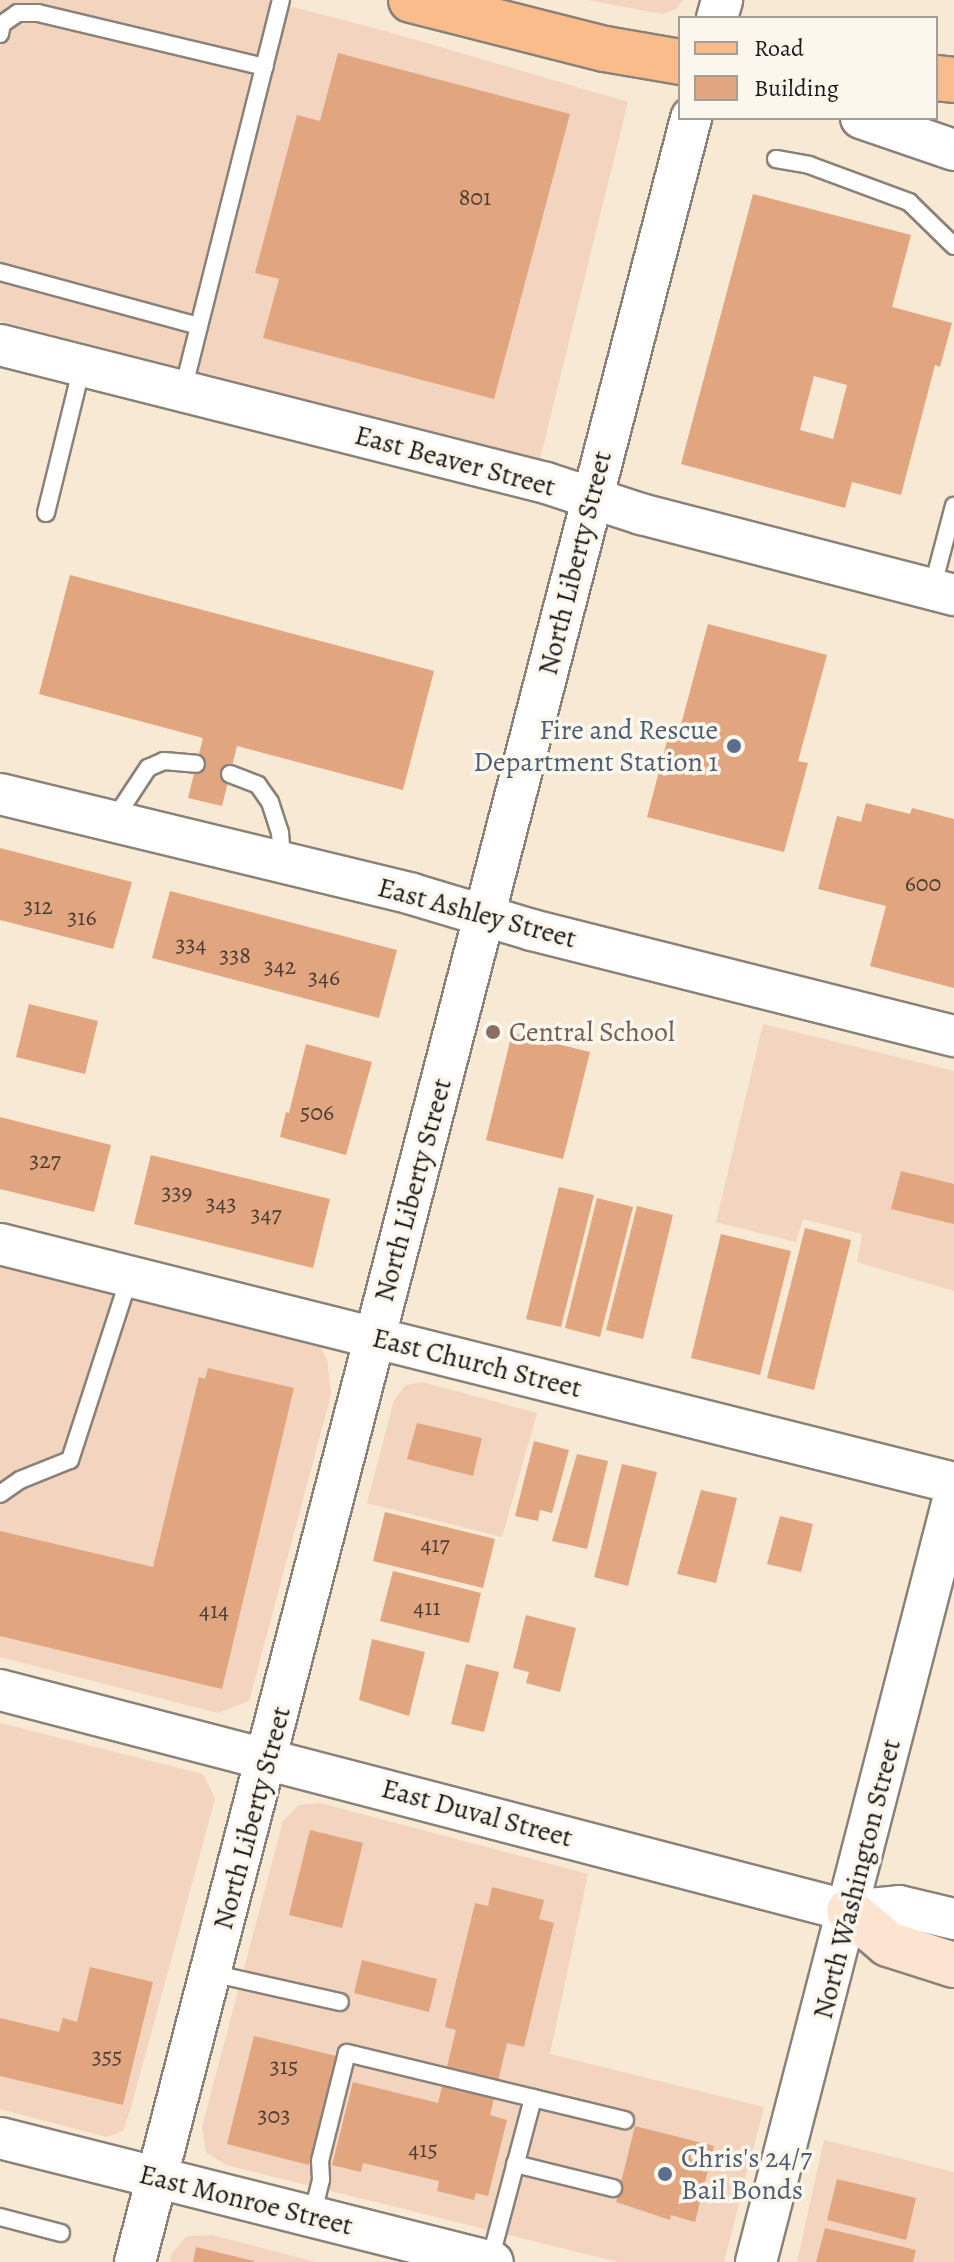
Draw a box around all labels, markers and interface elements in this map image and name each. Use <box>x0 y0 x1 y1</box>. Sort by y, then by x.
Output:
legend <box>678 16 938 120</box>
text: Road <box>754 32 804 64</box>
text: Building <box>754 72 839 104</box>
house number: 801 <box>459 184 491 212</box>
street label: East Beaver Street <box>351 418 559 504</box>
street label: North Liberty Street <box>531 448 619 678</box>
place label: Fire and Rescue Department Station 1 <box>473 713 718 779</box>
marker: Fire and Rescue Department Station 1 <box>725 737 743 755</box>
street label: East Ashley Street <box>374 870 580 956</box>
house number: 600 <box>905 870 941 898</box>
house number: 312 <box>23 893 53 921</box>
house number: 316 <box>67 904 97 932</box>
house number: 334 <box>176 931 206 959</box>
house number: 338 <box>219 942 251 970</box>
house number: 342 <box>264 953 296 981</box>
house number: 346 <box>308 964 340 992</box>
place label: Central School <box>509 1015 675 1049</box>
marker: Central School <box>484 1023 502 1041</box>
street label: North Liberty Street <box>367 1075 459 1305</box>
house number: 506 <box>300 1099 334 1127</box>
house number: 327 <box>29 1147 61 1175</box>
house number: 339 <box>162 1179 192 1207</box>
house number: 343 <box>206 1190 236 1218</box>
house number: 347 <box>251 1201 281 1229</box>
street label: East Church Street <box>369 1321 585 1405</box>
house number: 417 <box>420 1531 450 1559</box>
house number: 411 <box>413 1594 441 1622</box>
house number: 414 <box>199 1597 229 1625</box>
street label: North Liberty Street <box>206 1703 298 1933</box>
street label: North Washington Street <box>806 1736 908 2022</box>
street label: East Duval Street <box>378 1771 576 1855</box>
house number: 355 <box>92 2043 122 2071</box>
house number: 315 <box>270 2053 298 2081</box>
house number: 303 <box>258 2102 290 2130</box>
house number: 415 <box>408 2136 438 2164</box>
place label: Chris's 24/7 Bail Bonds <box>681 2141 812 2207</box>
street label: East Monroe Street <box>136 2157 356 2243</box>
marker: Chris's 24/7 Bail Bonds <box>656 2165 674 2183</box>

